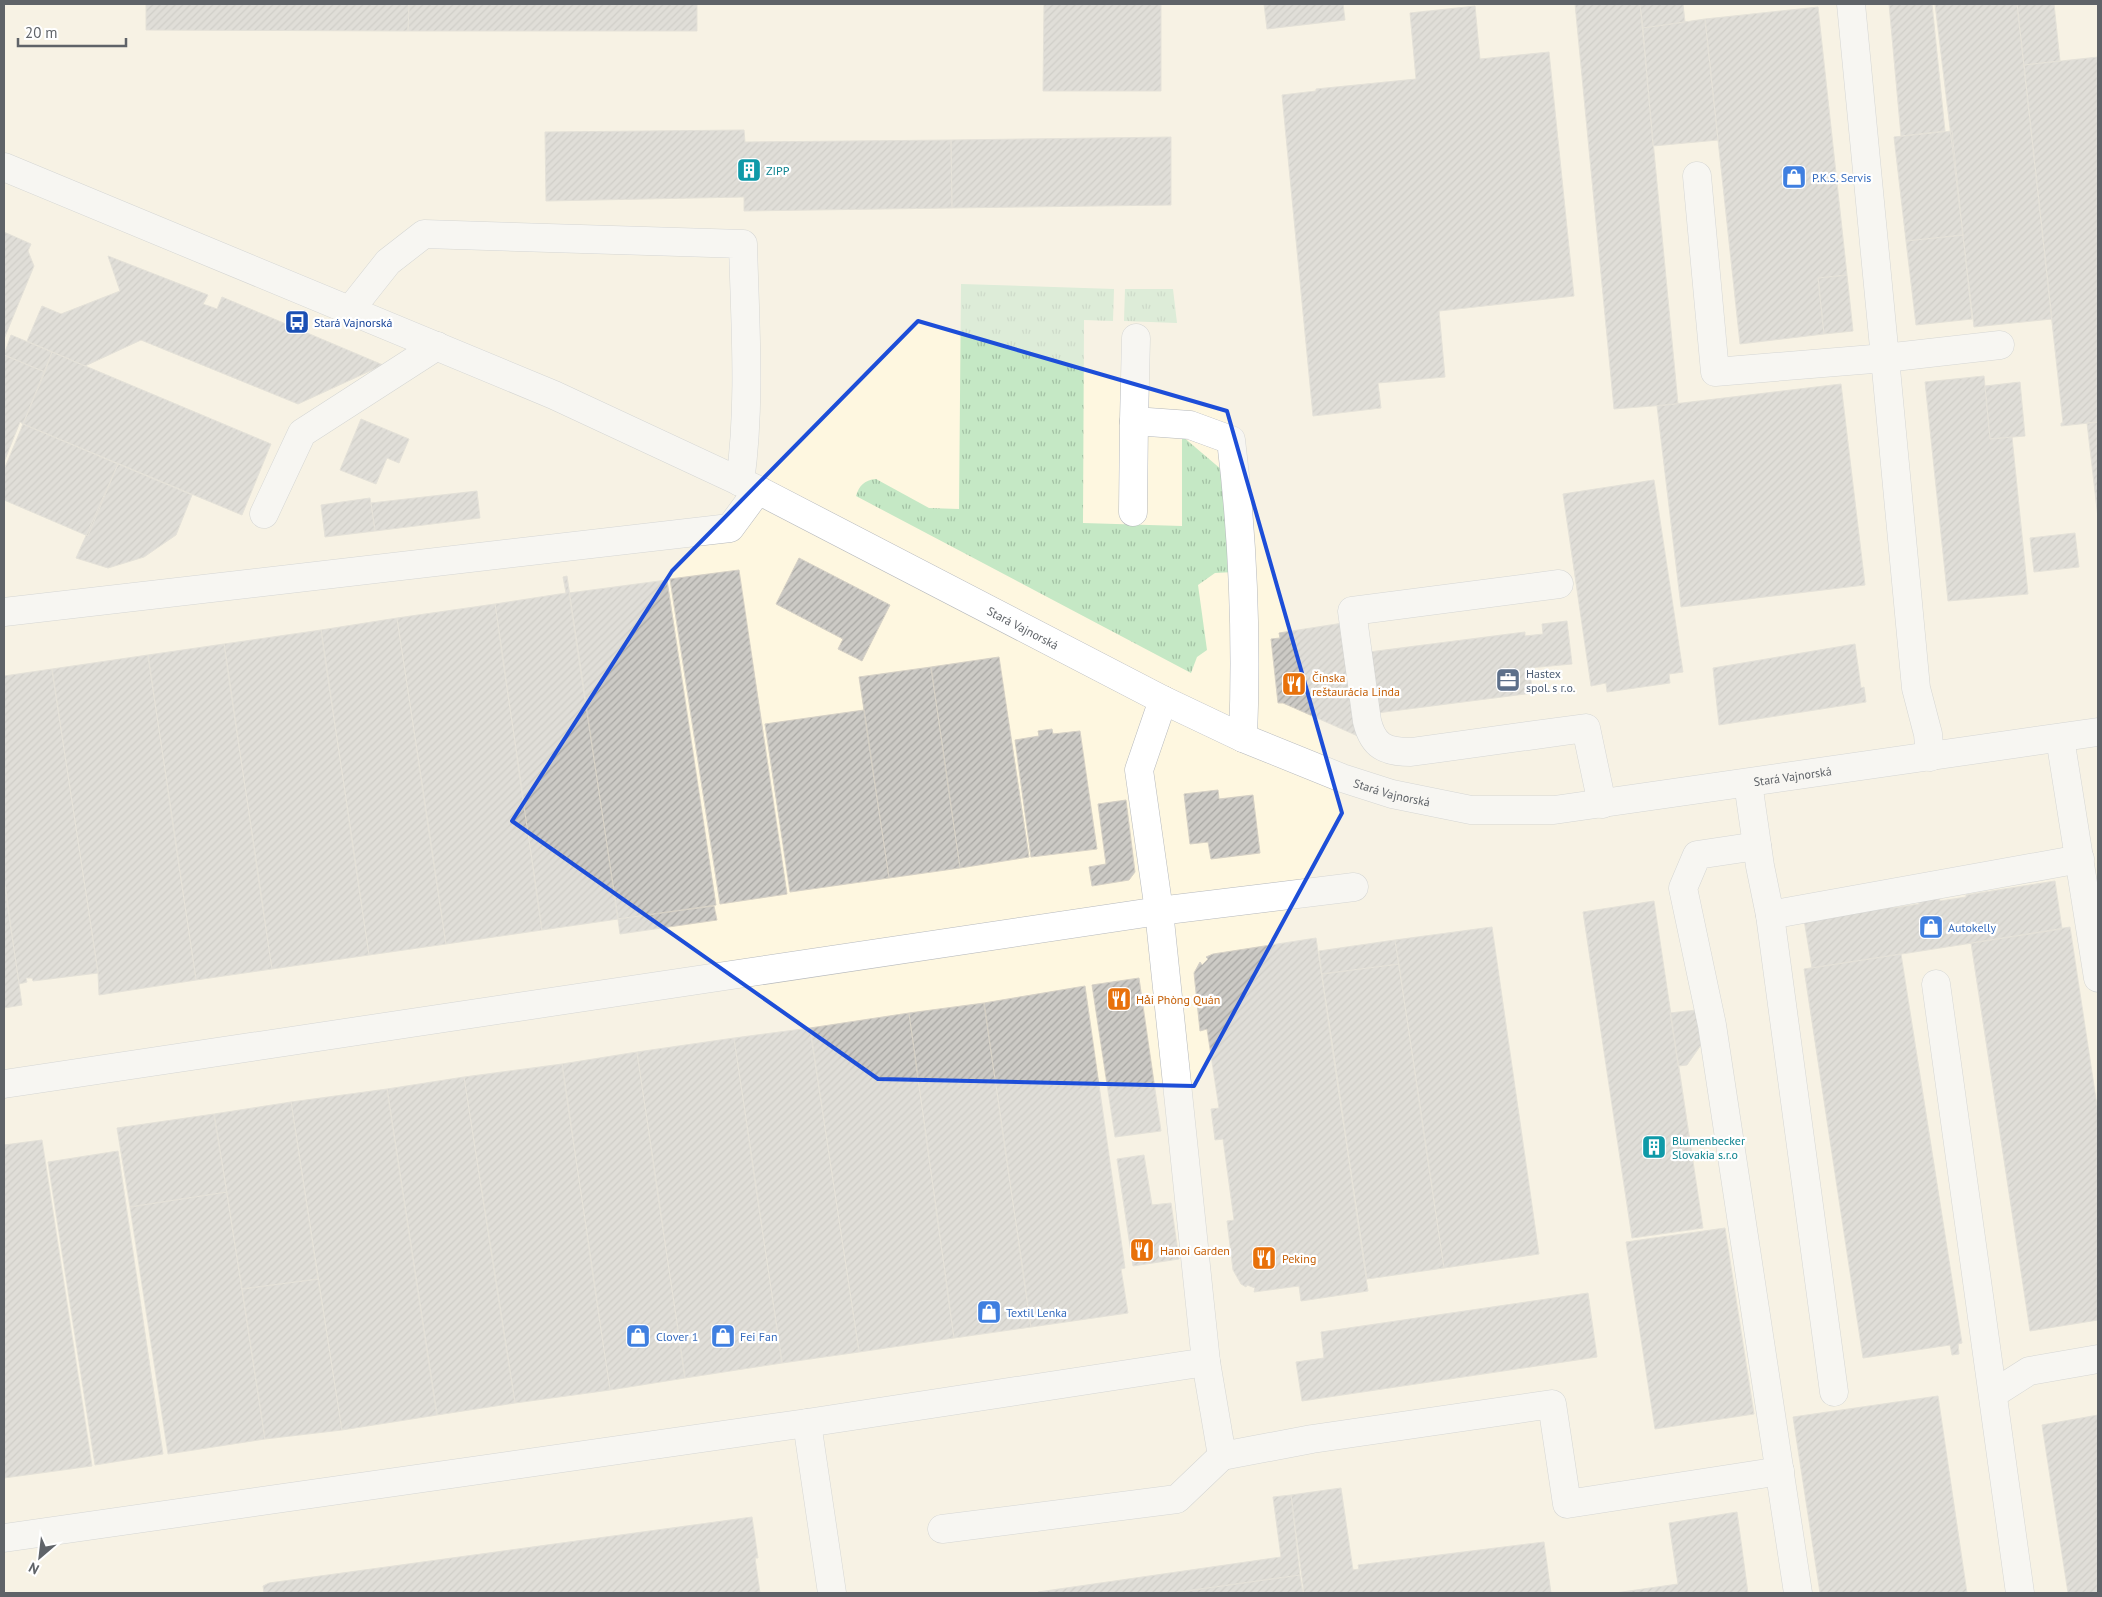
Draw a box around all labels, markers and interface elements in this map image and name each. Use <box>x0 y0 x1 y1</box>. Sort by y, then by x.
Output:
scale bar <box>18 15 125 47</box>
text: 20 m <box>25 23 58 42</box>
building icon: ZIPP <box>736 157 762 183</box>
place label: ZIPP <box>766 163 790 178</box>
shop icon: P.K.S. Servis <box>1781 164 1807 190</box>
place label: P.K.S. Servis <box>1812 170 1871 185</box>
bus stop icon: Stará Vajnorská <box>284 309 310 335</box>
place label: Stará Vajnorská <box>314 315 393 330</box>
street label: Stará Vajnorská <box>985 603 1061 652</box>
place label: Hastex spol. s r.o. <box>1526 666 1575 695</box>
office icon: Hastex spol. s r.o. <box>1495 667 1521 693</box>
place label: Čínska reštaurácia Linda <box>1312 670 1400 699</box>
restaurant icon: Čínska reštaurácia Linda <box>1281 671 1307 697</box>
street label: Stará Vajnorská <box>1753 763 1832 789</box>
street label: Stará Vajnorská <box>1352 775 1432 809</box>
shop icon: Autokelly <box>1918 914 1944 940</box>
place label: Autokelly <box>1948 920 1997 935</box>
restaurant icon: Hải Phòng Quán <box>1106 986 1132 1012</box>
place label: Hải Phòng Quán <box>1136 992 1220 1007</box>
place label: Blumenbecker Slovakia s.r.o <box>1672 1133 1745 1162</box>
building icon: Blumenbecker Slovakia s.r.o <box>1641 1134 1667 1160</box>
restaurant icon: Hanoi Garden <box>1129 1237 1155 1263</box>
place label: Hanoi Garden <box>1160 1243 1230 1258</box>
restaurant icon: Peking <box>1251 1245 1277 1271</box>
place label: Peking <box>1282 1251 1316 1266</box>
shop icon: Textil Lenka <box>976 1299 1002 1325</box>
place label: Textil Lenka <box>1006 1305 1067 1320</box>
shop icon: Clover 1 <box>625 1323 651 1349</box>
shop icon: Fei Fan <box>710 1323 736 1349</box>
place label: Clover 1 <box>656 1329 698 1344</box>
place label: Fei Fan <box>740 1329 777 1344</box>
north arrow <box>15 1532 65 1582</box>
text: N <box>26 1558 42 1579</box>

